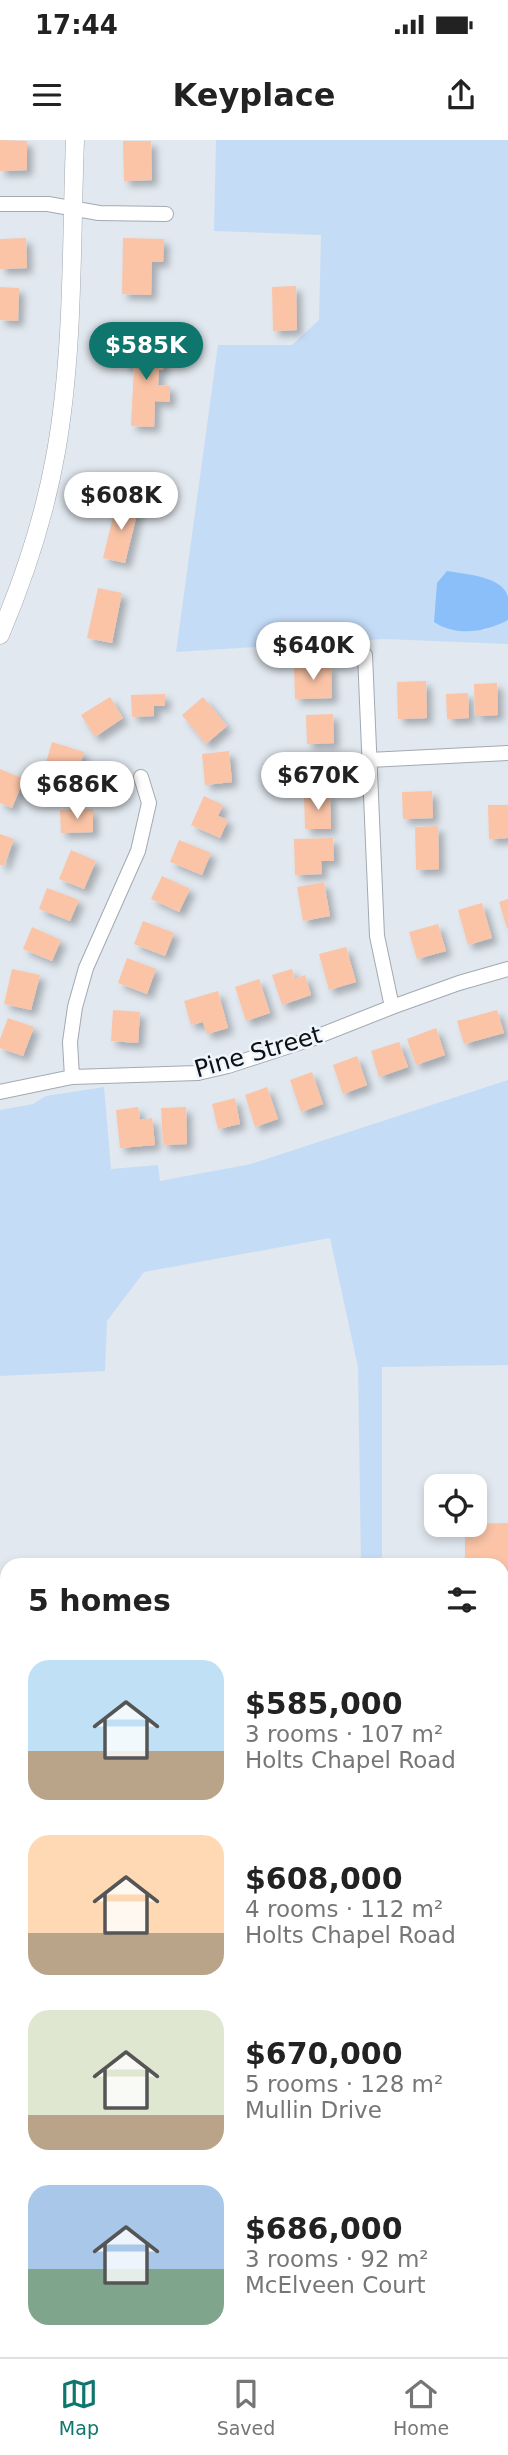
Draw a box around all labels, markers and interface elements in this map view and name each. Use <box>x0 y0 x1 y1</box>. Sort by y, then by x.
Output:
text: 17:44 <box>35 10 118 40</box>
icon: menu <box>28 76 66 114</box>
text: Keyplace <box>173 76 335 114</box>
icon: share <box>442 76 480 114</box>
pin: $585K <box>97 322 195 382</box>
text: $585K <box>105 332 187 358</box>
pin: $608K <box>72 472 170 532</box>
text: $608K <box>80 482 162 508</box>
pin: $640K <box>264 622 362 682</box>
text: $640K <box>272 632 354 658</box>
pin: $670K <box>269 752 367 812</box>
pin: $686K <box>28 762 126 821</box>
text: $670K <box>277 762 359 788</box>
text: $686K <box>36 771 118 797</box>
street label: Pine Street <box>191 1020 325 1084</box>
map controls <box>424 1474 487 1537</box>
button: locate <box>424 1474 487 1537</box>
icon: filters <box>443 1581 481 1619</box>
text: 5 homes <box>28 1583 171 1618</box>
text: $585,000 <box>245 1686 403 1721</box>
icon: home <box>84 1688 168 1772</box>
text: 3 rooms · 107 m² <box>245 1721 443 1747</box>
text: Holts Chapel Road <box>245 1747 456 1773</box>
text: $608,000 <box>245 1861 403 1896</box>
icon: home <box>84 1863 168 1947</box>
text: 4 rooms · 112 m² <box>245 1896 443 1922</box>
text: Holts Chapel Road <box>245 1922 456 1948</box>
text: $670,000 <box>245 2036 403 2071</box>
icon: home <box>84 2038 168 2122</box>
text: 5 rooms · 128 m² <box>245 2071 443 2097</box>
text: Mullin Drive <box>245 2097 382 2123</box>
text: $686,000 <box>245 2211 403 2246</box>
icon: home <box>84 2213 168 2297</box>
text: 3 rooms · 92 m² <box>245 2246 429 2272</box>
text: McElveen Court <box>245 2272 425 2298</box>
tab: Map <box>59 2375 99 2439</box>
tab: Saved <box>217 2375 275 2439</box>
tab: Home <box>393 2375 449 2439</box>

